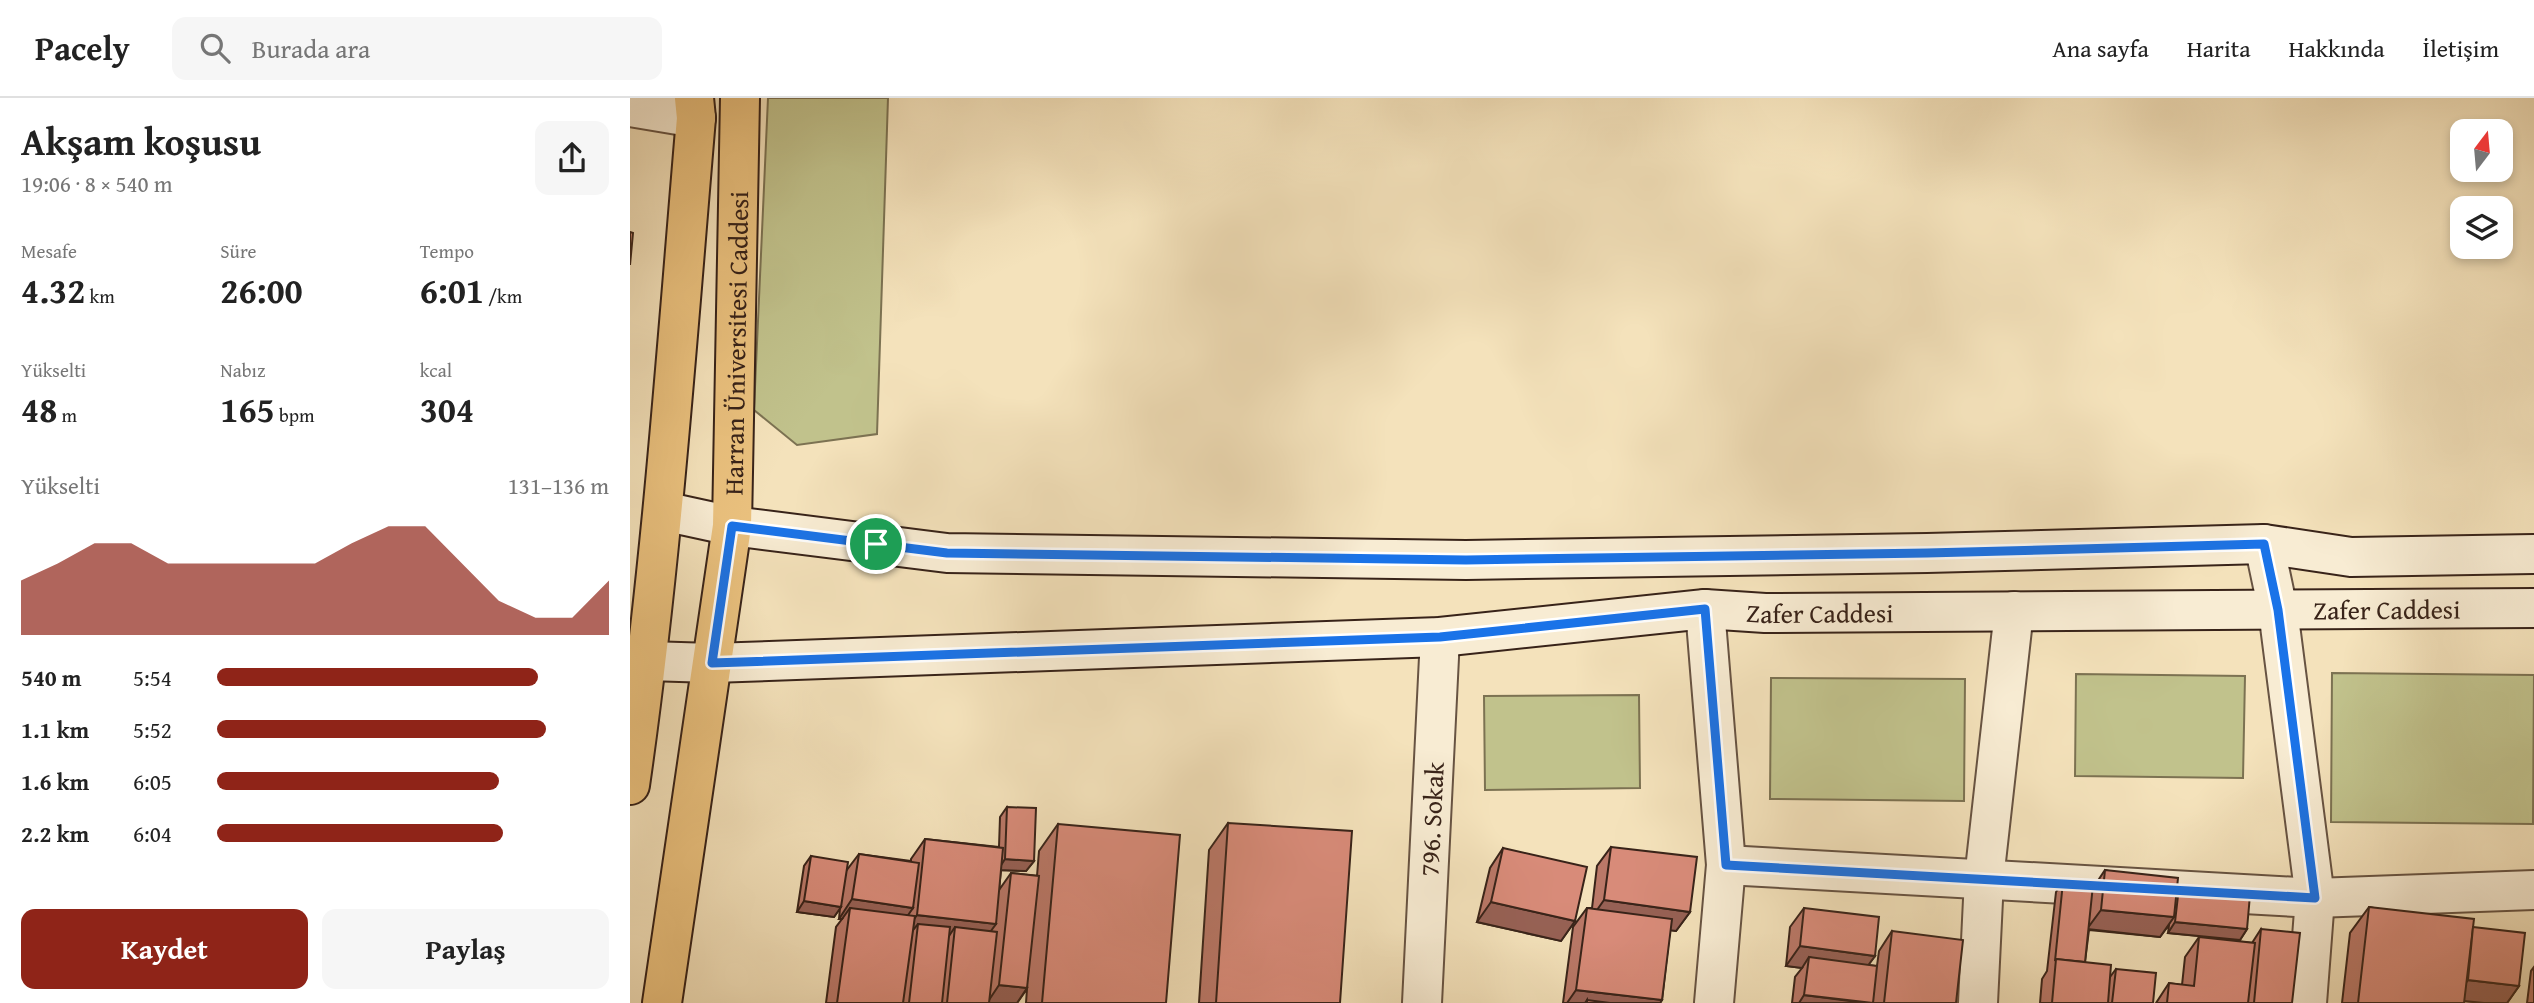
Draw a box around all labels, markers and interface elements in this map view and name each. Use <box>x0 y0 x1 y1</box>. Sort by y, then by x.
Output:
search box <box>172 17 662 80</box>
text: Pacely <box>35 24 130 72</box>
icon: search <box>196 29 234 67</box>
text: Burada ara <box>252 29 370 68</box>
text: Ana sayfa <box>2052 31 2149 66</box>
text: Harita <box>2187 31 2251 66</box>
text: Hakkında <box>2289 31 2385 66</box>
text: İletişim <box>2423 31 2499 66</box>
text: Akşam koşusu <box>21 113 261 169</box>
north arrow <box>2450 119 2513 182</box>
map controls <box>2450 119 2513 259</box>
button: share <box>535 121 609 195</box>
text: 19:06 · 8 × 540 m <box>21 167 173 200</box>
street label: Harran Üniversitesi Caddesi <box>713 191 758 496</box>
button: layers <box>2450 196 2513 259</box>
text: Mesafe <box>21 237 77 265</box>
text: Süre <box>220 237 256 265</box>
text: Tempo <box>420 237 474 265</box>
text: 4.32 <box>21 265 85 316</box>
text: 26:00 <box>220 265 303 316</box>
text: 6:01 <box>420 265 484 316</box>
text: km <box>85 282 115 310</box>
text: /km <box>484 282 522 310</box>
text: Yükselti <box>21 356 86 384</box>
text: Nabız <box>220 356 265 384</box>
text: kcal <box>420 356 452 384</box>
text: 48 <box>21 384 57 435</box>
text: 165 <box>220 384 275 435</box>
text: 304 <box>420 384 474 435</box>
text: m <box>57 401 77 429</box>
text: bpm <box>275 401 315 429</box>
text: Yükselti <box>21 469 100 502</box>
text: 131–136 m <box>508 469 609 502</box>
pin <box>846 514 906 574</box>
icon: arrive <box>857 525 895 563</box>
street label: Zafer Caddesi <box>2313 589 2461 629</box>
street label: Zafer Caddesi <box>1745 592 1894 633</box>
text: 540 m <box>21 661 82 694</box>
text: 5:54 <box>133 661 172 694</box>
text: 1.1 km <box>21 713 89 746</box>
text: 5:52 <box>133 713 172 746</box>
street label: 796. Sokak <box>1409 760 1453 877</box>
text: 1.6 km <box>21 765 89 798</box>
text: 6:05 <box>133 765 172 798</box>
text: 2.2 km <box>21 817 89 850</box>
text: 6:04 <box>133 817 172 850</box>
button: Kaydet <box>21 909 308 989</box>
button: Paylaş <box>322 909 609 989</box>

